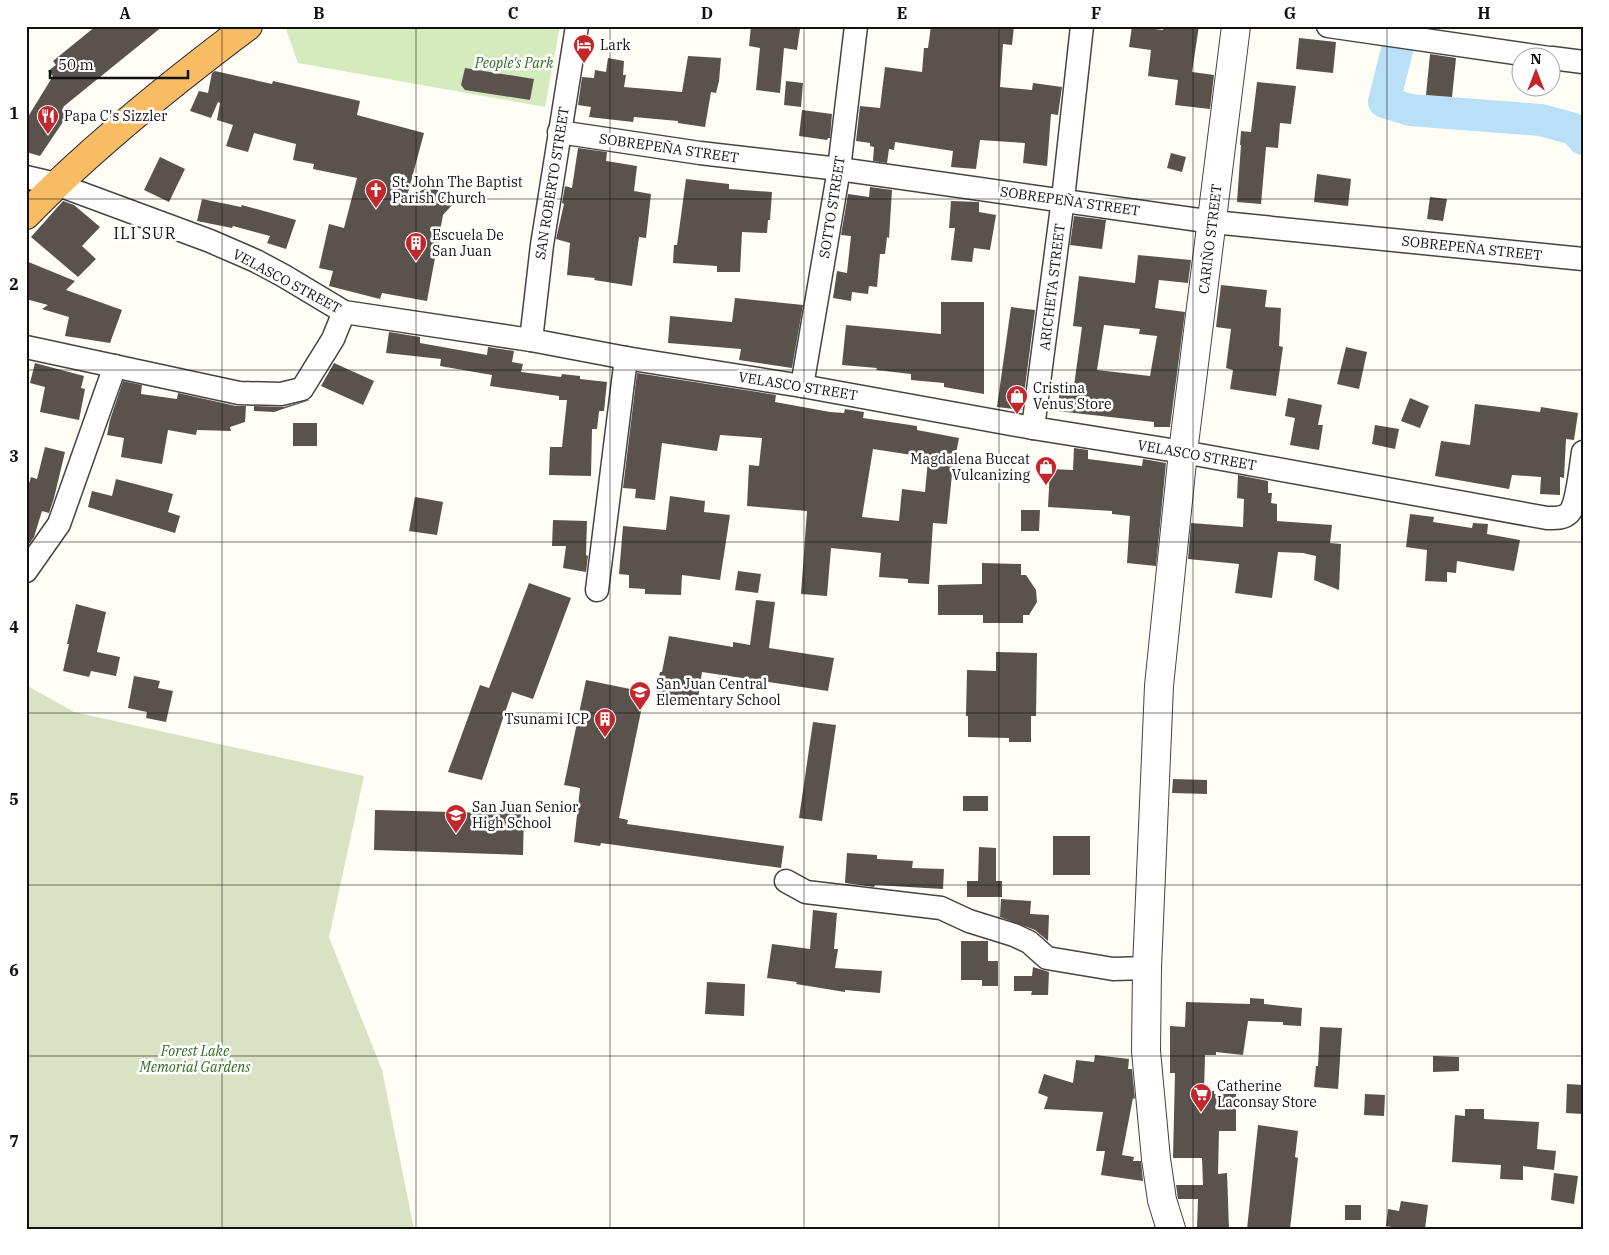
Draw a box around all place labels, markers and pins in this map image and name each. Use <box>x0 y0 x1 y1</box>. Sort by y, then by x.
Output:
hotel icon: Lark <box>572 33 596 64</box>
place label: Lark <box>600 36 631 54</box>
restaurant icon: Papa C's Sizzler <box>36 104 60 135</box>
place label: Papa C's Sizzler <box>64 107 168 125</box>
place label: St. John The Baptist Parish Church <box>392 173 523 207</box>
church icon: St. John The Baptist Parish Church <box>364 178 388 209</box>
place label: Escuela De San Juan <box>432 226 504 260</box>
building icon: Escuela De San Juan <box>404 231 428 262</box>
place label: Cristina Venus Store <box>1033 379 1112 413</box>
shop icon: Cristina Venus Store <box>1005 384 1029 415</box>
place label: Magdalena Buccat Vulcanizing <box>910 450 1030 484</box>
shop icon: Magdalena Buccat Vulcanizing <box>1034 455 1058 486</box>
place label: San Juan Central Elementary School <box>656 675 781 709</box>
school or university icon: San Juan Central Elementary School <box>628 680 652 711</box>
building icon: Tsunami ICP <box>593 707 617 738</box>
place label: Tsunami ICP <box>505 710 589 728</box>
place label: San Juan Senior High School <box>472 798 579 832</box>
school or university icon: San Juan Senior High School <box>444 803 468 834</box>
place label: Catherine Laconsay Store <box>1217 1077 1317 1111</box>
supermarket icon: Catherine Laconsay Store <box>1189 1082 1213 1113</box>

